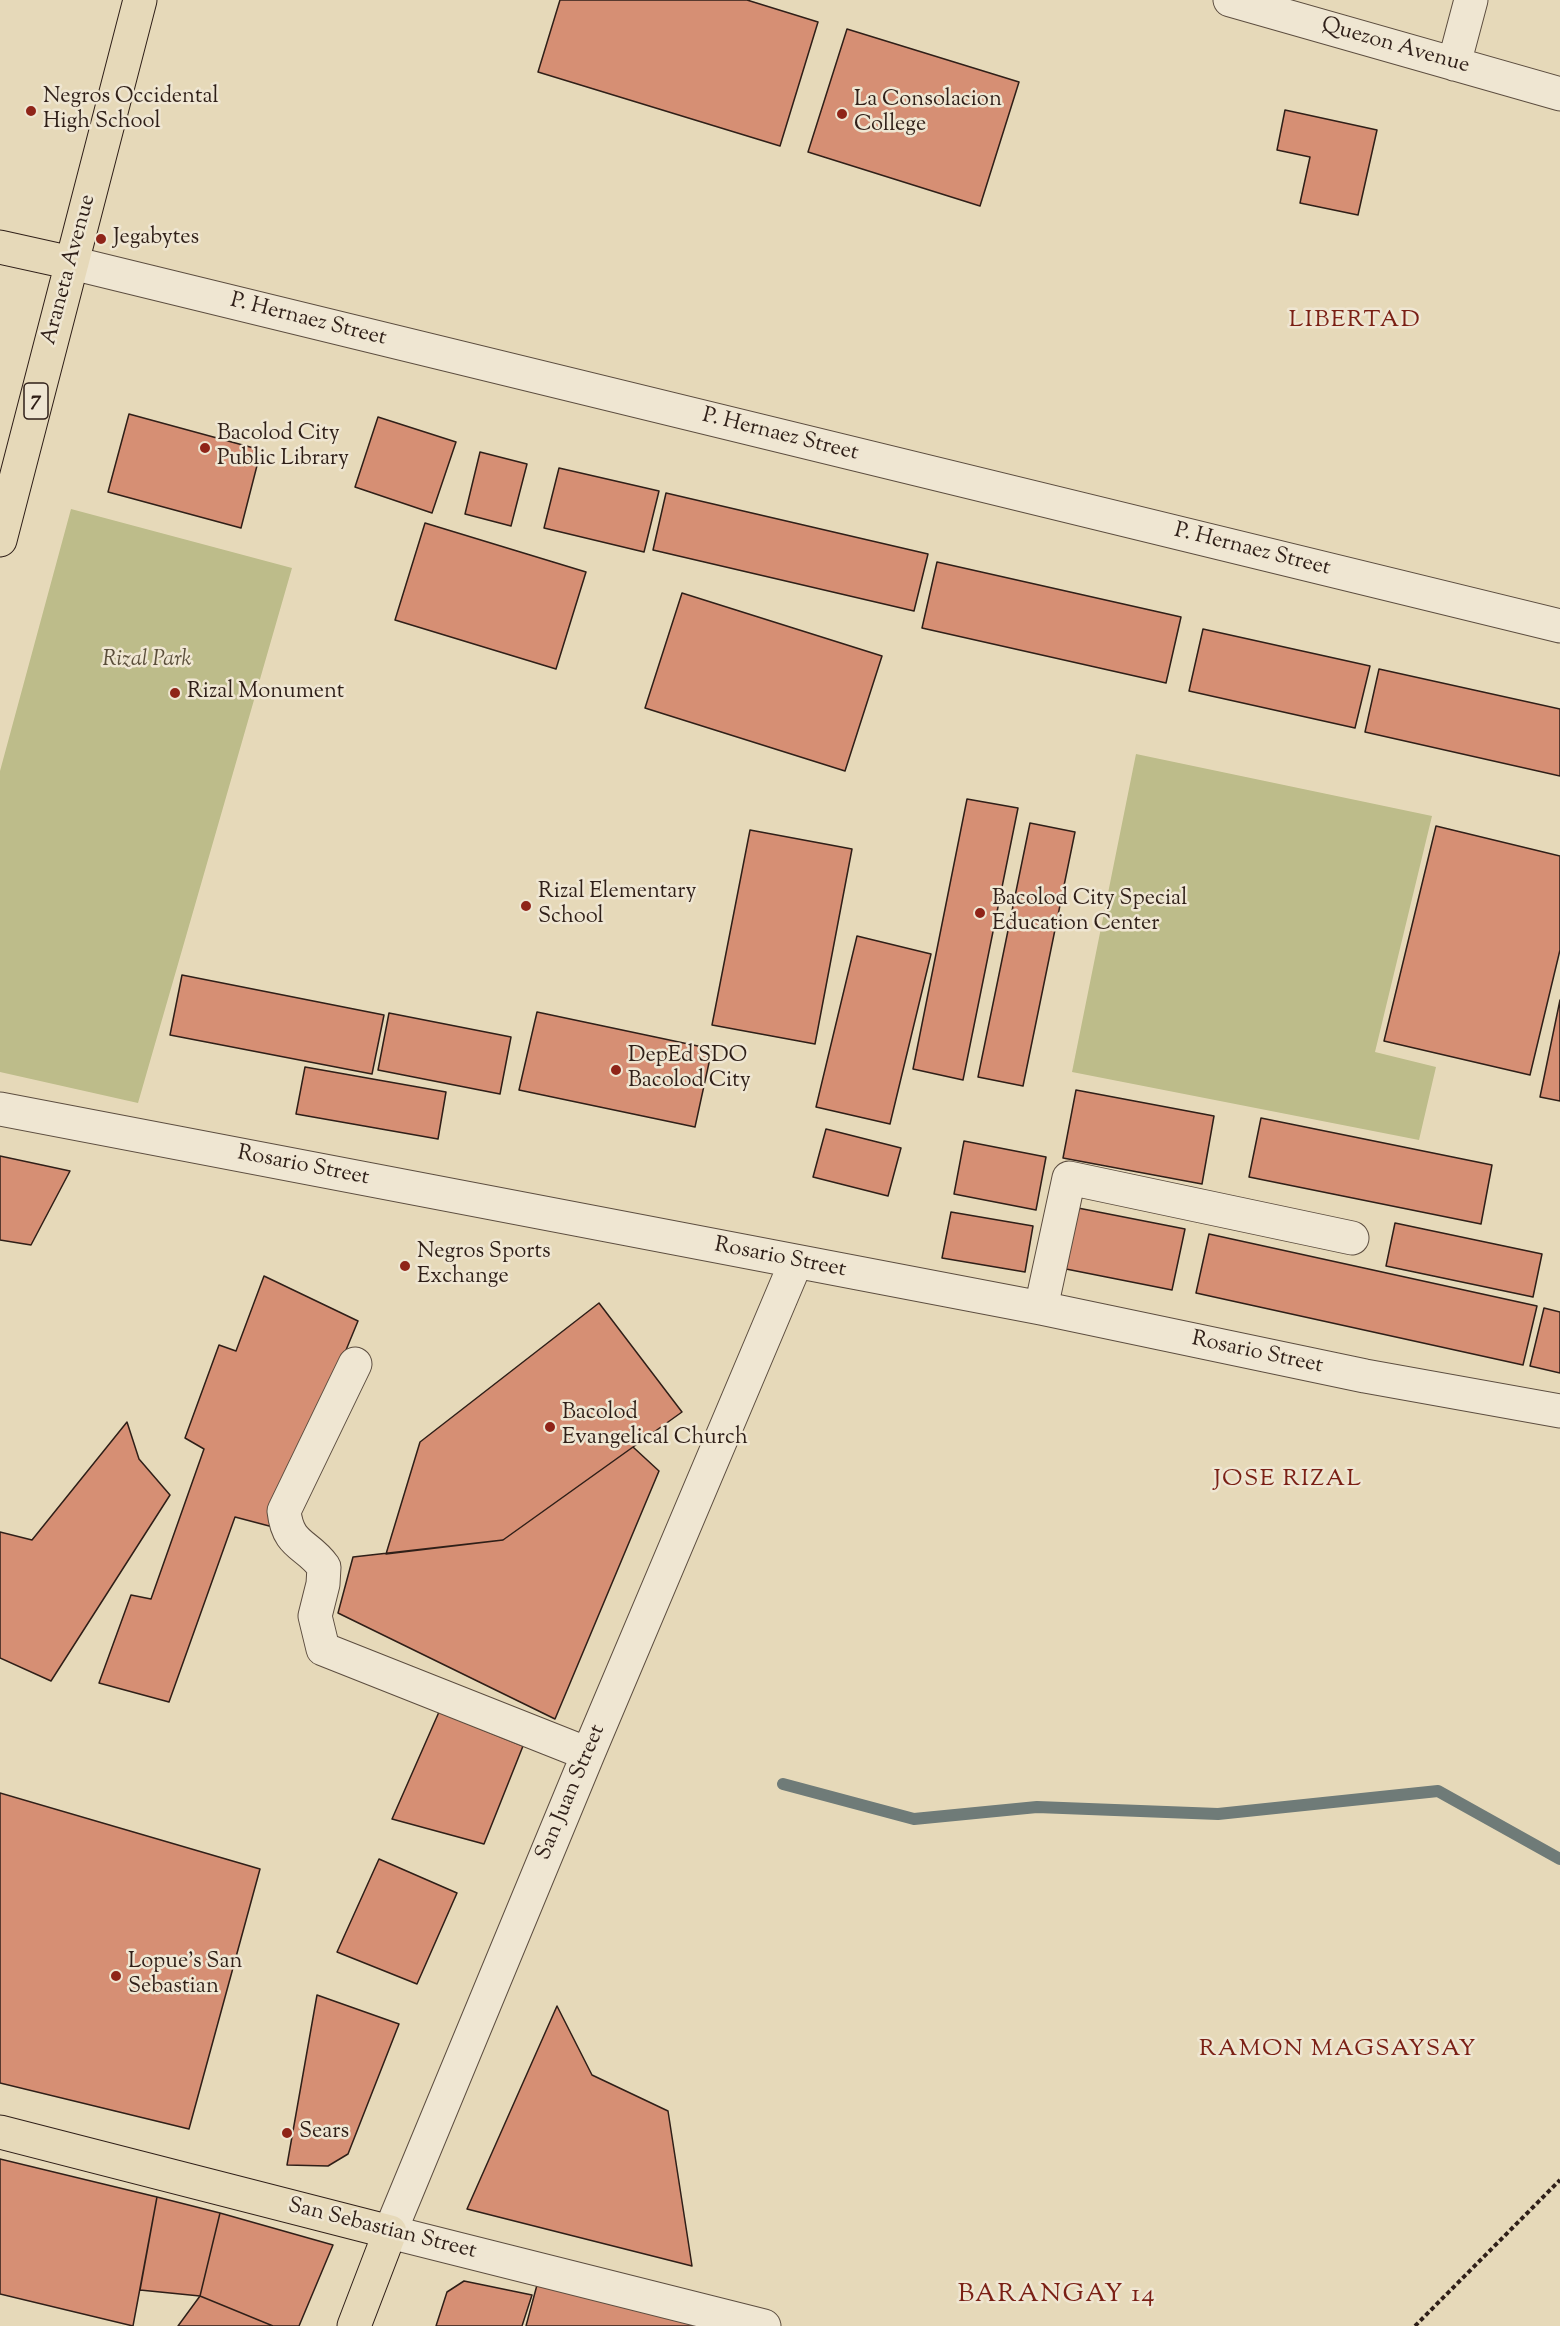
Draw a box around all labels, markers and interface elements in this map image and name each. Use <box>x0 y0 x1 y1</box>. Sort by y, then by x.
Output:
street label: Quezon Avenue <box>1318 13 1472 81</box>
place label: Negros Occidental High School <box>43 85 219 136</box>
place label: La Consolacion College <box>854 88 1002 140</box>
marker: Negros Occidental High School <box>24 104 38 118</box>
marker: La Consolacion College <box>835 107 849 121</box>
street label: Araneta Avenue <box>37 192 103 348</box>
place label: Jegabytes <box>113 226 199 252</box>
marker: Jegabytes <box>94 232 108 246</box>
street label: P. Hernaez Street <box>227 289 389 353</box>
district label: LIBERTAD <box>1289 308 1421 336</box>
road number: 7 <box>24 383 48 419</box>
street label: P. Hernaez Street <box>699 404 861 468</box>
place label: Bacolod City Public Library <box>217 422 349 474</box>
marker: Bacolod City Public Library <box>198 441 212 455</box>
street label: P. Hernaez Street <box>1171 519 1333 583</box>
park label: Rizal Park <box>102 648 192 674</box>
place label: Rizal Monument <box>187 680 344 706</box>
marker: Rizal Monument <box>168 686 182 700</box>
place label: Rizal Elementary School <box>538 880 696 932</box>
place label: Bacolod City Special Education Center <box>992 887 1187 938</box>
marker: Rizal Elementary School <box>519 899 533 913</box>
marker: Bacolod City Special Education Center <box>973 906 987 920</box>
place label: DepEd SDO Bacolod City <box>628 1044 751 1096</box>
marker: DepEd SDO Bacolod City <box>609 1063 623 1077</box>
street label: Rosario Street <box>235 1141 371 1193</box>
street label: Rosario Street <box>712 1233 848 1285</box>
place label: Negros Sports Exchange <box>417 1240 551 1292</box>
marker: Negros Sports Exchange <box>398 1259 412 1273</box>
street label: Rosario Street <box>1189 1327 1325 1381</box>
place label: Bacolod Evangelical Church <box>562 1401 748 1452</box>
marker: Bacolod Evangelical Church <box>543 1420 557 1434</box>
district label: JOSE RIZAL <box>1214 1467 1362 1495</box>
street label: San Juan Street <box>532 1721 612 1865</box>
place label: Lopue's San Sebastian <box>128 1950 243 2002</box>
marker: Lopue's San Sebastian <box>109 1969 123 1983</box>
district label: RAMON MAGSAYSAY <box>1199 2037 1477 2065</box>
place label: Sears <box>299 2120 349 2146</box>
marker: Sears <box>280 2126 294 2140</box>
street label: San Sebastian Street <box>285 2194 479 2266</box>
district label: BARANGAY 14 <box>958 2281 1156 2313</box>

